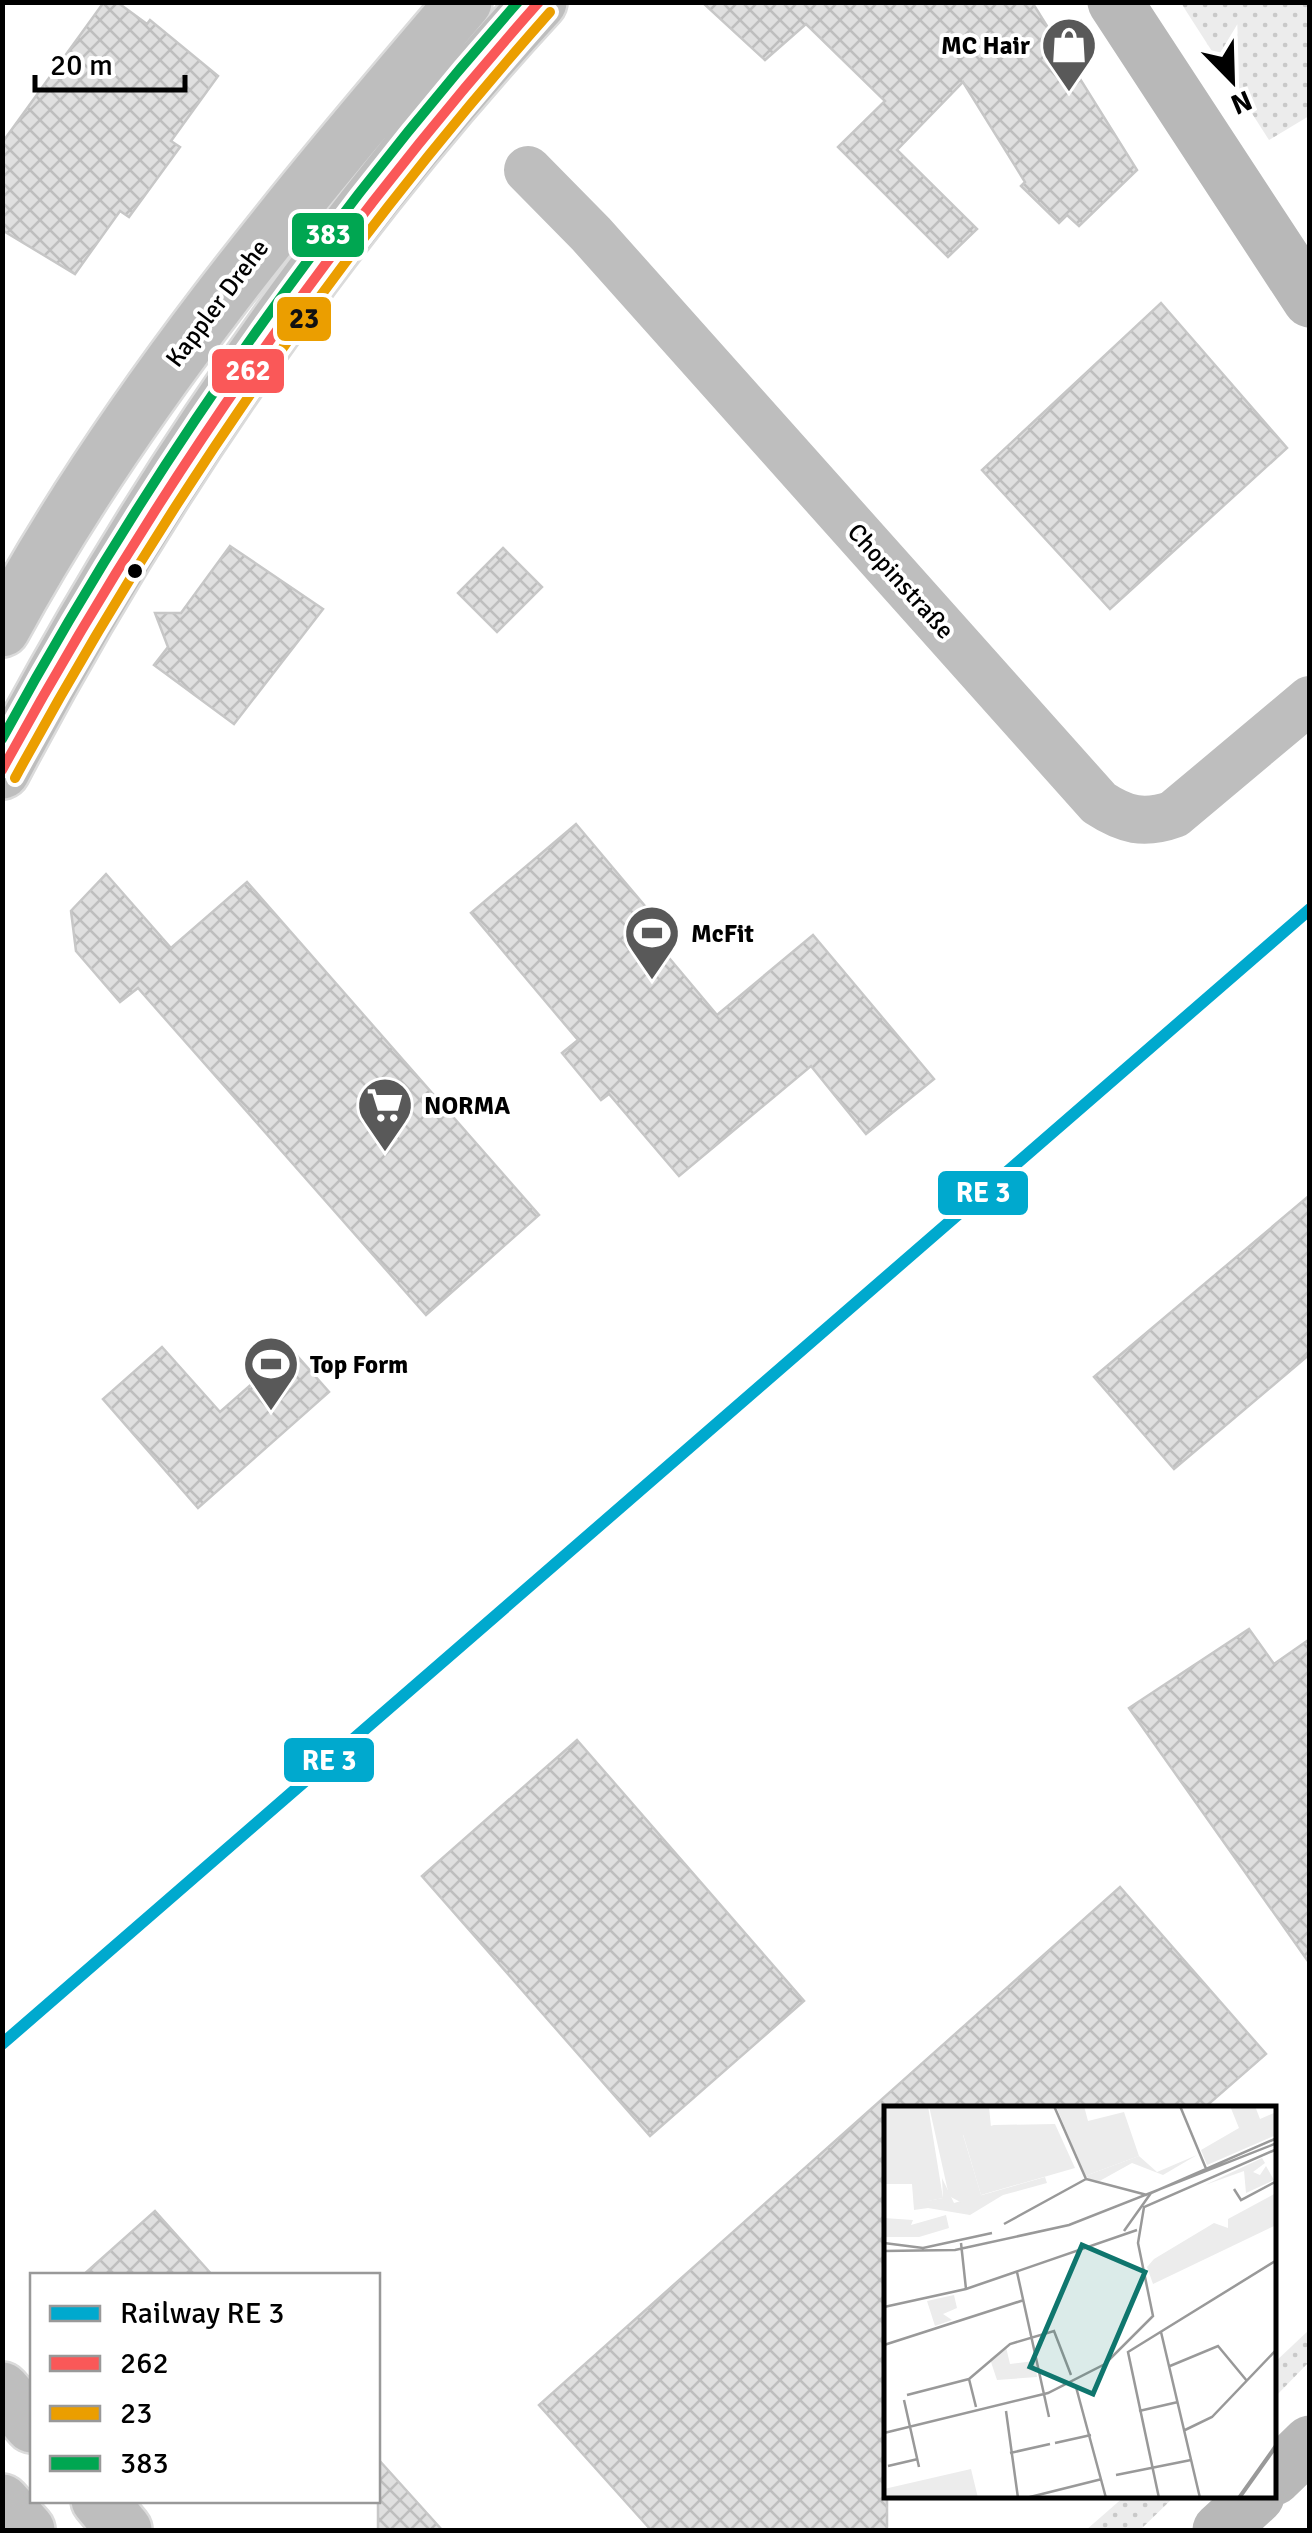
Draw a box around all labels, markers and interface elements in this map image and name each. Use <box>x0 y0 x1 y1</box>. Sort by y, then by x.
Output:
shop icon: MC Hair <box>1039 15 1099 94</box>
scale bar <box>35 30 185 92</box>
place label: MC Hair <box>941 30 1030 61</box>
north arrow <box>1182 30 1282 130</box>
text: 20 m <box>50 47 113 84</box>
text: N <box>1226 83 1257 122</box>
line badge: 383 <box>290 211 366 259</box>
text: 383 <box>305 218 351 252</box>
street label: Kappler Drehe <box>159 233 275 373</box>
line badge: 23 <box>275 295 333 343</box>
text: 23 <box>289 302 319 336</box>
line badge: 262 <box>210 347 286 395</box>
text: 262 <box>225 354 271 388</box>
street label: Chopinstraße <box>841 517 961 645</box>
unlabelled marker <box>125 561 145 581</box>
sports icon: McFit <box>622 903 682 982</box>
place label: McFit <box>691 918 754 949</box>
supermarket icon: NORMA <box>355 1075 415 1154</box>
place label: NORMA <box>424 1090 510 1121</box>
line badge: RE 3 <box>936 1169 1030 1217</box>
text: RE 3 <box>956 1176 1010 1210</box>
sports icon: Top Form <box>241 1334 301 1413</box>
place label: Top Form <box>310 1349 408 1380</box>
line badge: RE 3 <box>282 1736 376 1784</box>
text: RE 3 <box>302 1744 356 1778</box>
inset map <box>884 2106 1277 2498</box>
legend <box>30 2273 380 2503</box>
text: Railway RE 3 <box>120 2295 284 2332</box>
text: 262 <box>120 2345 169 2382</box>
text: 23 <box>120 2395 152 2432</box>
text: 383 <box>120 2445 169 2482</box>

